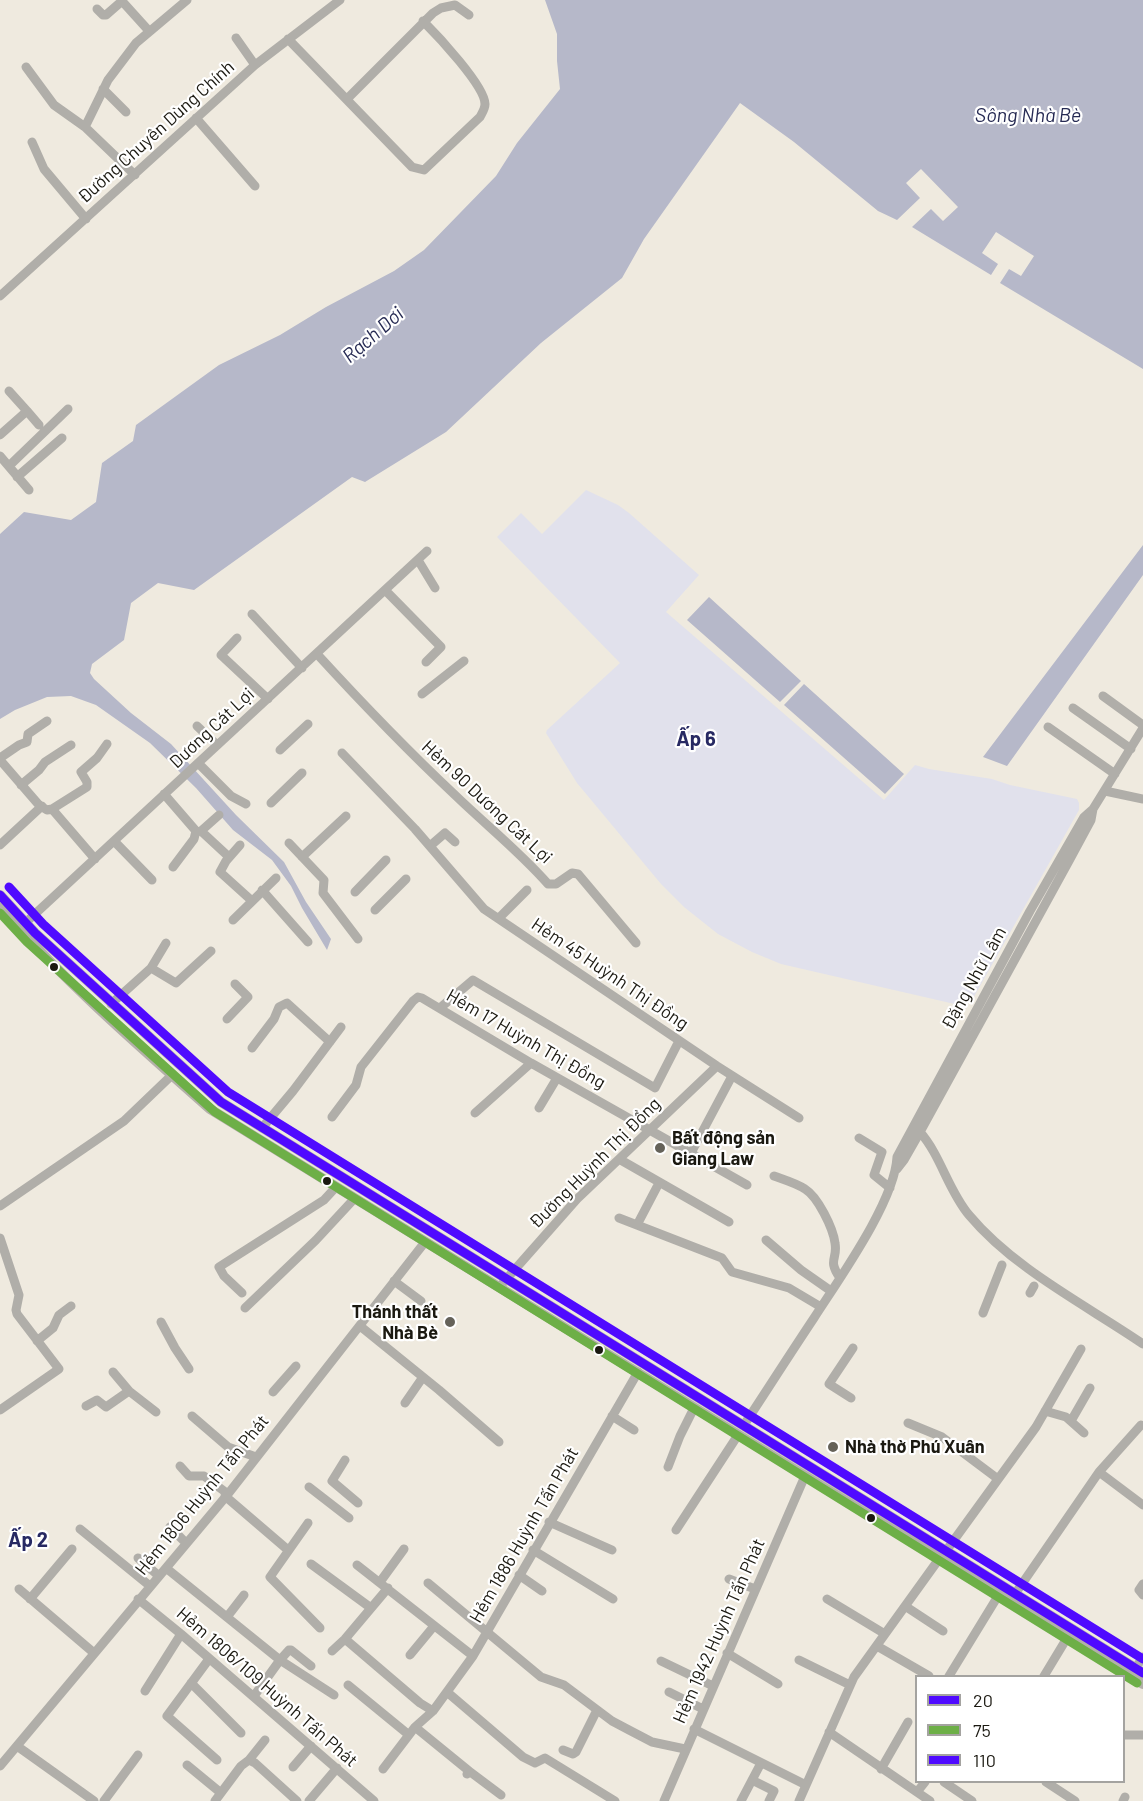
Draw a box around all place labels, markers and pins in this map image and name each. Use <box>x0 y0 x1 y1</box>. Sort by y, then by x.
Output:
unlabelled marker <box>48 961 60 973</box>
place label: Bất động sản Giang Law <box>672 1127 775 1170</box>
marker: Bất động sản Giang Law <box>653 1141 667 1155</box>
unlabelled marker <box>321 1175 333 1187</box>
place label: Thánh thất Nhà Bè <box>352 1301 438 1344</box>
marker: Thánh thất Nhà Bè <box>443 1315 457 1329</box>
unlabelled marker <box>593 1344 605 1356</box>
place label: Nhà thờ Phú Xuân <box>845 1436 985 1458</box>
marker: Nhà thờ Phú Xuân <box>826 1440 840 1454</box>
unlabelled marker <box>865 1512 877 1524</box>

